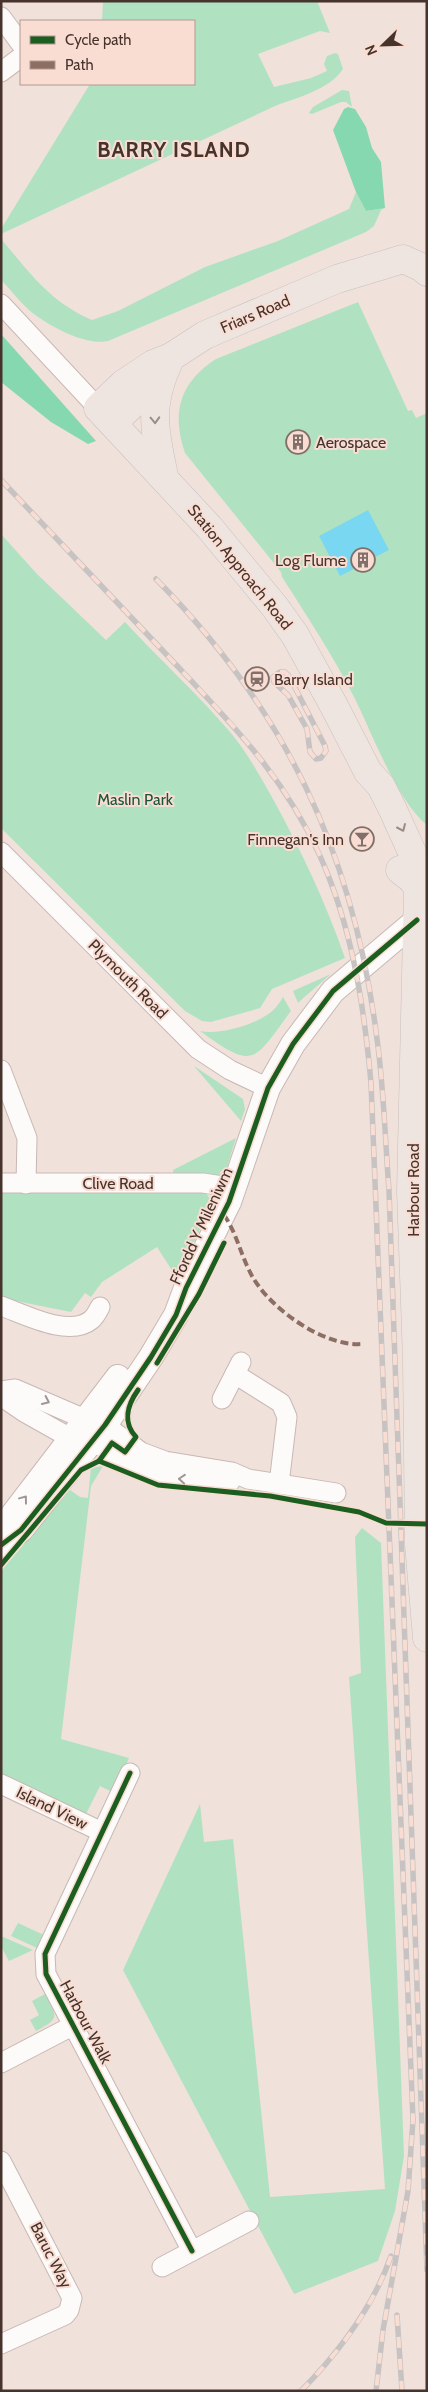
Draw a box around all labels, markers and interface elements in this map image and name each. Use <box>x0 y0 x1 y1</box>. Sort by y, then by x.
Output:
legend <box>20 20 195 85</box>
north arrow <box>358 20 408 70</box>
text: Cycle path <box>65 31 131 49</box>
text: N <box>361 42 381 58</box>
text: Path <box>65 56 94 74</box>
district label: BARRY ISLAND <box>97 137 251 162</box>
street label: Friars Road <box>217 291 293 337</box>
one-way arrow <box>150 417 160 425</box>
building icon: Aerospace <box>285 429 311 455</box>
place label: Aerospace <box>316 433 386 452</box>
street label: Station Approach Road <box>184 501 296 633</box>
building icon: Log Flume <box>350 547 376 573</box>
place label: Log Flume <box>275 551 346 570</box>
station icon: Barry Island <box>244 666 270 692</box>
place label: Barry Island <box>274 670 353 689</box>
park label: Maslin Park <box>97 790 174 809</box>
one-way arrow <box>395 823 406 832</box>
bar icon: Finnegan's Inn <box>349 826 375 852</box>
place label: Finnegan's Inn <box>247 830 344 849</box>
street label: Plymouth Road <box>84 935 172 1023</box>
street label: Harbour Road <box>404 1143 423 1237</box>
street label: Ffordd Y Mileniwm <box>166 1164 236 1288</box>
street label: Clive Road <box>82 1174 154 1193</box>
one-way arrow <box>41 1395 50 1406</box>
one-way arrow <box>178 1474 186 1485</box>
one-way arrow <box>18 1495 27 1505</box>
street label: Island View <box>13 1783 91 1834</box>
street label: Harbour Walk <box>56 1977 116 2068</box>
street label: Baruc Way <box>26 2219 76 2291</box>

